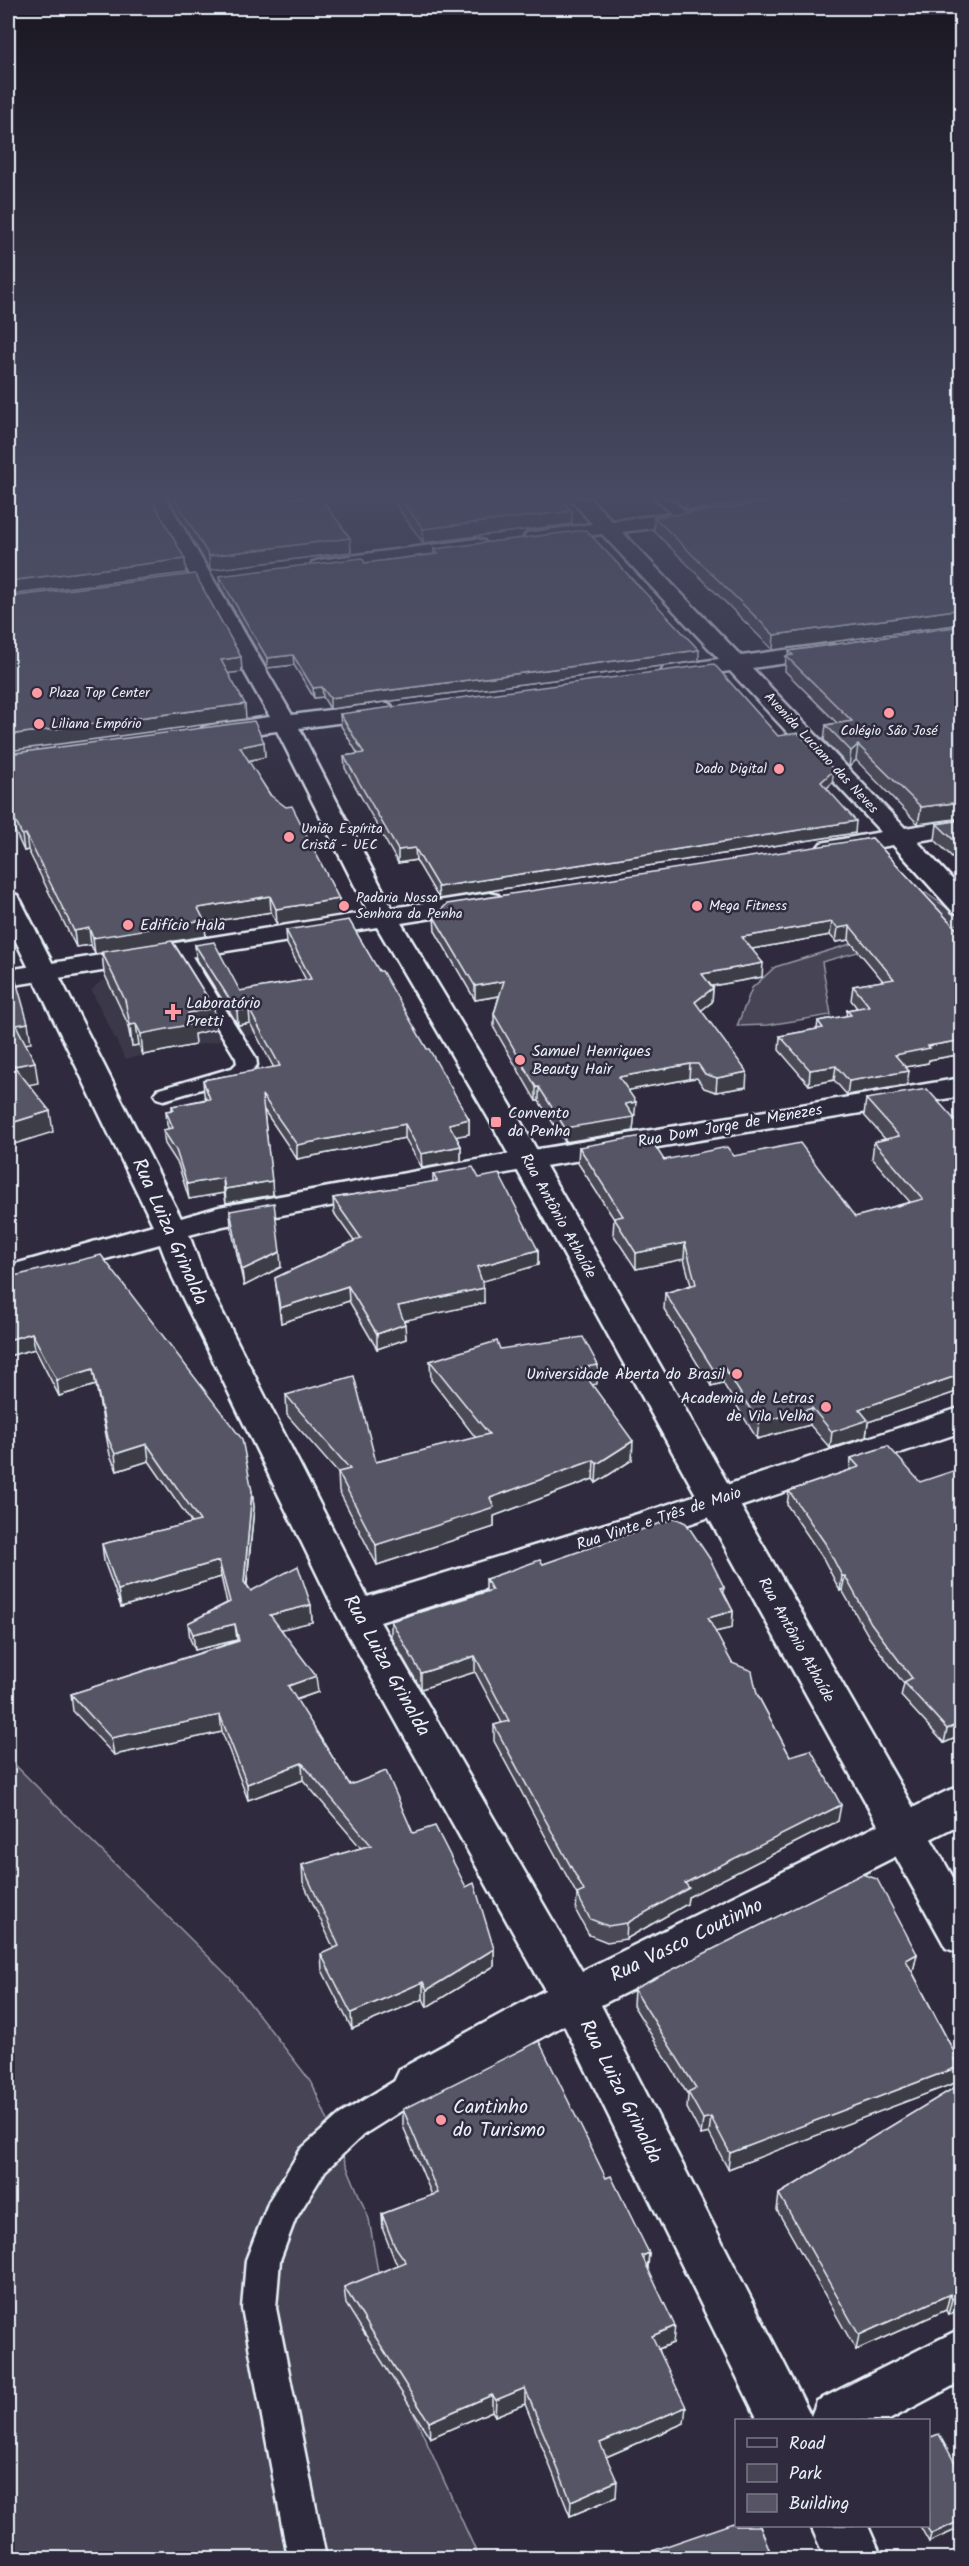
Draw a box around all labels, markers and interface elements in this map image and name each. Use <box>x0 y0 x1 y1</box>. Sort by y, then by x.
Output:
place label: Plaza Top Center <box>49 682 151 704</box>
marker: Plaza Top Center <box>30 686 44 700</box>
street label: Avenida Luciano das Neves <box>759 687 884 819</box>
marker: Colégio São José <box>882 706 896 720</box>
place label: Liliana Empório <box>51 713 142 735</box>
marker: Liliana Empório <box>32 717 46 731</box>
place label: Colégio São José <box>840 720 938 742</box>
place label: Dado Digital <box>695 758 768 780</box>
marker: Dado Digital <box>772 762 786 776</box>
place label: União Espírita Cristã - UEC <box>301 818 383 856</box>
marker: União Espírita Cristã - UEC <box>282 830 296 844</box>
place label: Padaria Nossa Senhora da Penha <box>356 887 462 925</box>
place label: Mega Fitness <box>709 895 787 917</box>
marker: Padaria Nossa Senhora da Penha <box>337 899 351 913</box>
marker: Mega Fitness <box>690 899 704 913</box>
place label: Edifício Hala <box>140 913 225 938</box>
marker: Edifício Hala <box>121 918 135 932</box>
place label: Laboratório Pretti <box>186 991 260 1034</box>
marker: Laboratório Pretti <box>164 1003 182 1021</box>
place label: Samuel Henriques Beauty Hair <box>532 1039 651 1082</box>
marker: Samuel Henriques Beauty Hair <box>513 1053 527 1067</box>
street label: Rua Dom Jorge de Menezes <box>636 1097 824 1155</box>
place label: Convento da Penha <box>508 1101 570 1144</box>
marker: Convento da Penha <box>489 1115 503 1129</box>
street label: Rua Antônio Athaíde <box>513 1149 603 1283</box>
street label: Rua Luiza Grinalda <box>122 1153 216 1311</box>
place label: Universidade Aberta do Brasil <box>526 1362 725 1387</box>
marker: Universidade Aberta do Brasil <box>730 1367 744 1381</box>
place label: Academia de Letras de Vila Velha <box>681 1386 814 1429</box>
marker: Academia de Letras de Vila Velha <box>819 1400 833 1414</box>
street label: Rua Vinte e Três de Maio <box>573 1481 745 1557</box>
street label: Rua Antônio Athaíde <box>751 1573 841 1707</box>
street label: Rua Luiza Grinalda <box>334 1589 438 1743</box>
street label: Rua Vasco Coutinho <box>605 1890 769 1992</box>
street label: Rua Luiza Grinalda <box>570 2014 670 2170</box>
place label: Cantinho do Turismo <box>453 2092 545 2147</box>
marker: Cantinho do Turismo <box>434 2113 448 2127</box>
legend <box>735 2419 930 2527</box>
text: Road <box>789 2430 826 2459</box>
text: Park <box>789 2460 822 2489</box>
text: Building <box>789 2490 849 2519</box>

